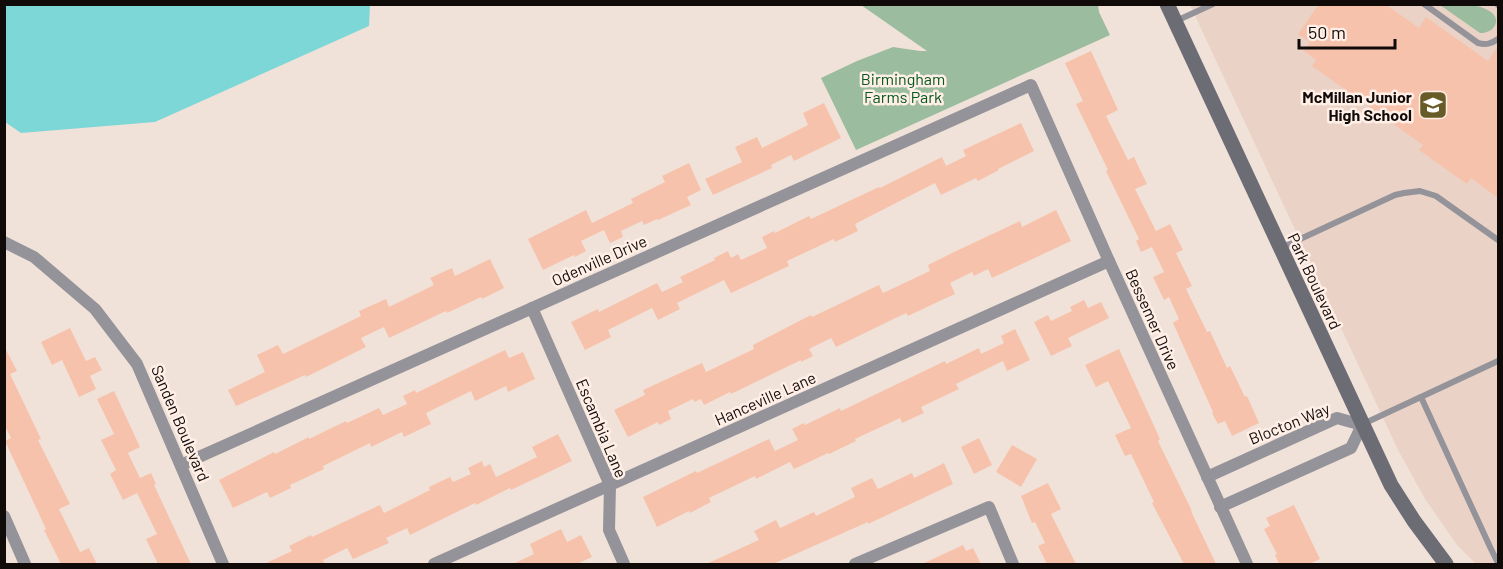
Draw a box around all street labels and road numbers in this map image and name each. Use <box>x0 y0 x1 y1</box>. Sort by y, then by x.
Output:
street label: Park Boulevard <box>1284 230 1346 332</box>
street label: Odenville Drive <box>548 231 650 289</box>
street label: Bessemer Drive <box>1122 266 1184 372</box>
street label: Sanden Boulevard <box>148 362 214 484</box>
street label: Hanceville Lane <box>711 367 819 429</box>
street label: Escambia Lane <box>573 376 631 480</box>
street label: Blocton Way <box>1246 398 1333 448</box>

